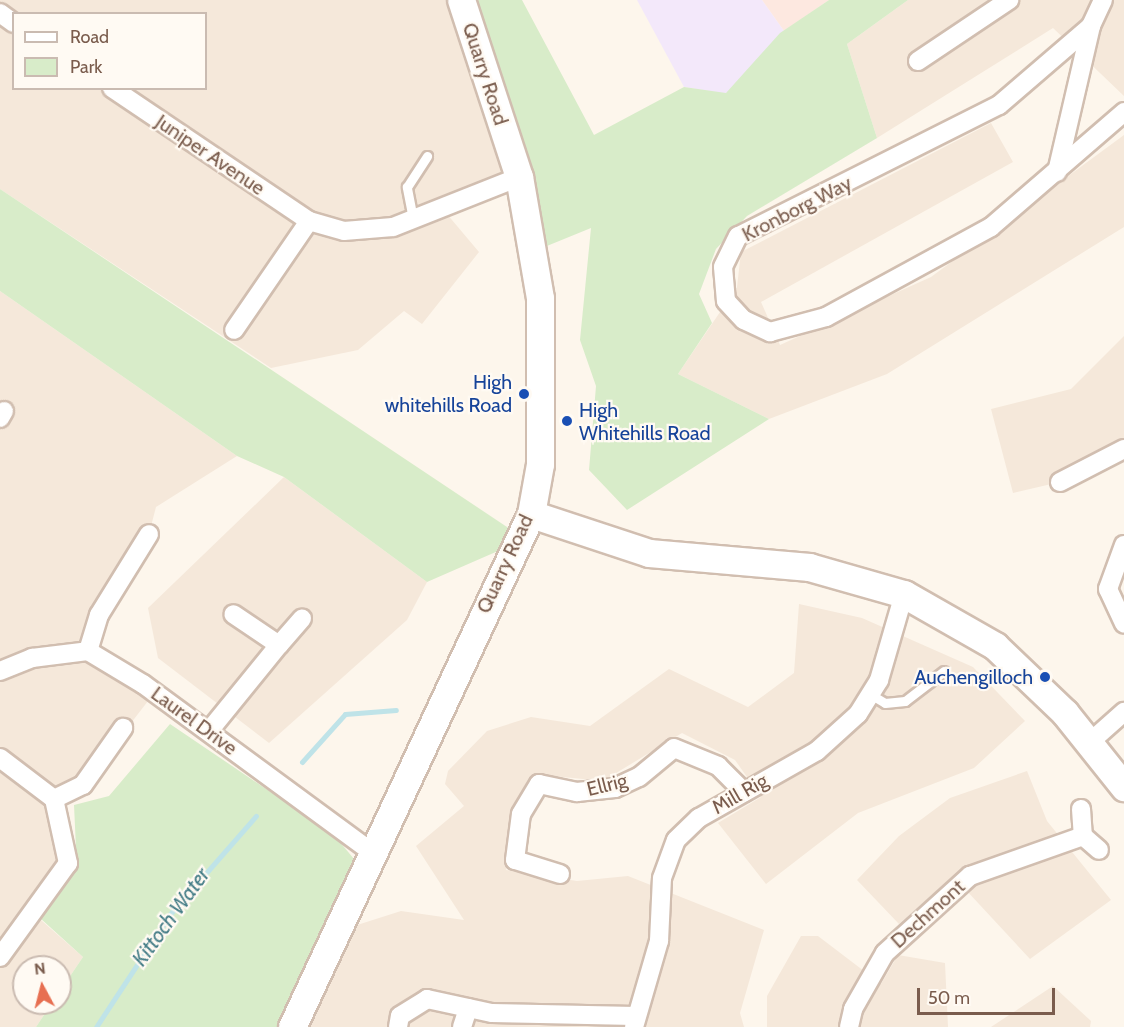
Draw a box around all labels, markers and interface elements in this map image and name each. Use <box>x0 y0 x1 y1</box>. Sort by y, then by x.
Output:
legend <box>12 12 207 90</box>
street label: Quarry Road <box>457 20 513 128</box>
text: Road <box>70 26 109 48</box>
text: Park <box>70 56 102 78</box>
street label: Juniper Avenue <box>151 110 269 200</box>
street label: Kronborg Way <box>738 171 856 247</box>
place label: High whitehills Road <box>385 371 512 418</box>
marker: High whitehills Road <box>517 387 531 401</box>
place label: High Whitehills Road <box>579 398 711 445</box>
marker: High Whitehills Road <box>560 414 574 428</box>
street label: Quarry Road <box>472 511 538 617</box>
place label: Auchengilloch <box>914 665 1033 689</box>
marker: Auchengilloch <box>1038 670 1052 684</box>
street label: Laurel Drive <box>146 682 242 760</box>
street label: Ellrig <box>584 768 630 802</box>
street label: Mill Rig <box>708 769 772 819</box>
water label: Kittoch Water <box>127 863 215 971</box>
street label: Dechmont <box>886 875 970 953</box>
north arrow <box>12 955 72 1015</box>
text: N <box>33 959 47 979</box>
scale bar <box>920 976 1058 1014</box>
text: 50 m <box>928 987 970 1009</box>

